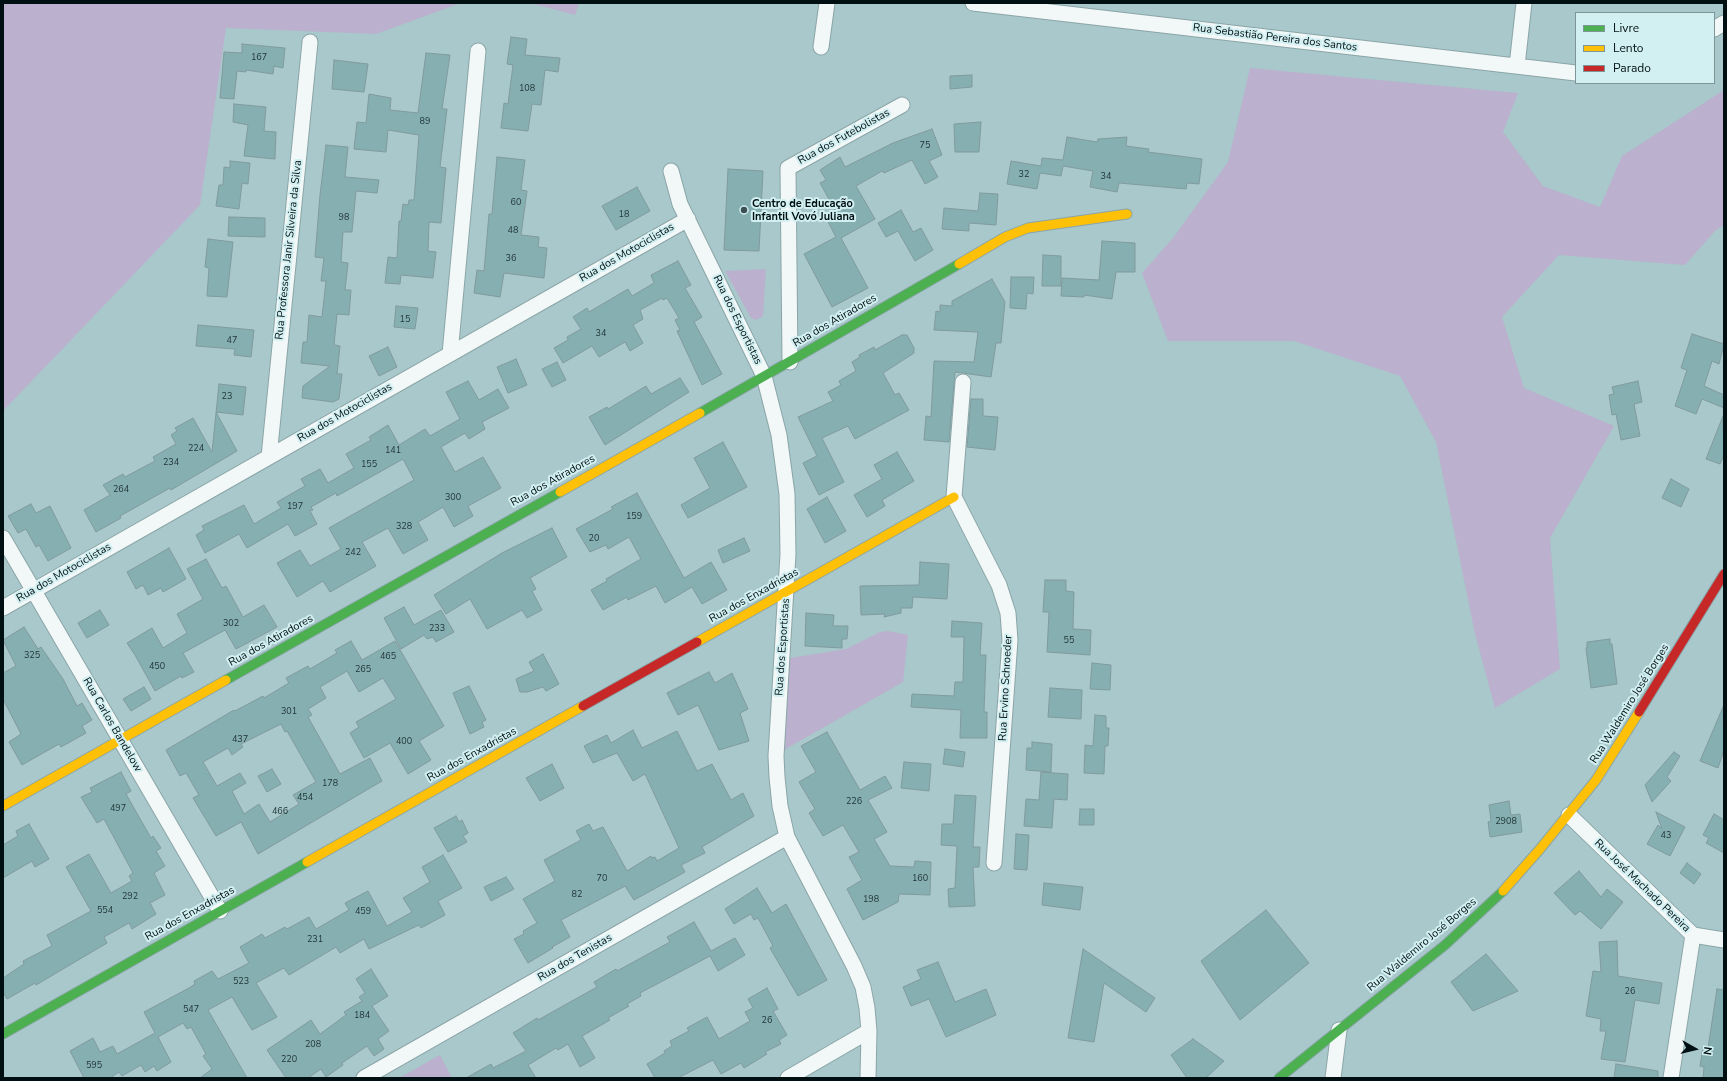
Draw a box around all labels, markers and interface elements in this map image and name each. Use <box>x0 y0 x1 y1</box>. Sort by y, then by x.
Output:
legend <box>1575 12 1715 84</box>
text: Livre <box>1613 20 1639 36</box>
street label: Rua Sebastião Pereira dos Santos <box>1192 21 1358 55</box>
text: Lento <box>1613 40 1643 56</box>
house number: 167 <box>251 53 267 63</box>
text: Parado <box>1613 60 1651 76</box>
house number: 108 <box>519 84 535 94</box>
street label: Rua dos Futebolistas <box>796 106 892 168</box>
house number: 89 <box>420 117 430 127</box>
house number: 75 <box>920 141 930 151</box>
street label: Rua Professora Janir Silveira da Silva <box>273 160 305 340</box>
house number: 32 <box>1019 170 1029 180</box>
house number: 34 <box>1101 172 1111 182</box>
place label: Centro de Educação Infantil Vovó Juliana <box>752 197 855 223</box>
house number: 60 <box>511 198 521 208</box>
marker: Centro de Educação Infantil Vovó Juliana <box>739 205 749 215</box>
house number: 18 <box>619 210 629 220</box>
house number: 98 <box>339 213 349 223</box>
street label: Rua dos Motociclistas <box>577 221 677 285</box>
house number: 48 <box>508 226 518 236</box>
house number: 36 <box>506 254 516 264</box>
street label: Rua dos Esportistas <box>710 273 764 367</box>
street label: Rua dos Atiradores <box>791 292 879 350</box>
house number: 15 <box>400 315 410 325</box>
house number: 34 <box>596 329 606 339</box>
house number: 47 <box>227 336 237 346</box>
street label: Rua dos Motociclistas <box>295 381 395 445</box>
house number: 23 <box>222 392 232 402</box>
house number: 224 <box>188 444 204 454</box>
house number: 141 <box>385 446 401 456</box>
street label: Rua dos Atiradores <box>509 452 597 510</box>
house number: 234 <box>163 458 179 468</box>
house number: 155 <box>361 460 377 470</box>
house number: 264 <box>113 485 129 495</box>
house number: 300 <box>445 493 461 503</box>
house number: 197 <box>287 502 303 512</box>
house number: 159 <box>626 512 642 522</box>
house number: 328 <box>396 522 412 532</box>
house number: 20 <box>589 534 599 544</box>
street label: Rua dos Motociclistas <box>14 541 114 605</box>
house number: 242 <box>345 548 361 558</box>
street label: Rua dos Enxadristas <box>707 566 801 626</box>
street label: Rua dos Esportistas <box>773 598 793 696</box>
street label: Rua dos Atiradores <box>227 612 315 670</box>
house number: 302 <box>223 619 239 629</box>
house number: 233 <box>429 624 445 634</box>
street label: Rua Ervino Schroeder <box>997 635 1015 741</box>
house number: 55 <box>1064 636 1074 646</box>
street label: Rua Waldemiro José Borges <box>1588 642 1672 766</box>
house number: 325 <box>24 651 40 661</box>
house number: 465 <box>380 652 396 662</box>
house number: 450 <box>149 662 165 672</box>
house number: 265 <box>355 665 371 675</box>
street label: Rua Carlos Bandelow <box>80 675 144 775</box>
house number: 301 <box>281 707 297 717</box>
street label: Rua dos Enxadristas <box>425 725 519 785</box>
house number: 437 <box>232 735 248 745</box>
house number: 400 <box>396 737 412 747</box>
house number: 178 <box>322 779 338 789</box>
house number: 454 <box>297 793 313 803</box>
house number: 226 <box>846 797 862 807</box>
house number: 497 <box>110 804 126 814</box>
house number: 466 <box>272 807 288 817</box>
house number: 2908 <box>1495 817 1517 827</box>
house number: 43 <box>1661 831 1671 841</box>
street label: Rua José Machado Pereira <box>1591 837 1693 935</box>
house number: 70 <box>597 874 607 884</box>
house number: 160 <box>912 874 928 884</box>
street label: Rua dos Enxadristas <box>143 884 237 944</box>
house number: 82 <box>572 890 582 900</box>
house number: 292 <box>122 892 138 902</box>
house number: 198 <box>863 895 879 905</box>
street label: Rua Waldemiro José Borges <box>1365 895 1479 995</box>
house number: 554 <box>97 906 113 916</box>
house number: 459 <box>355 907 371 917</box>
street label: Rua dos Tenistas <box>536 931 614 985</box>
house number: 231 <box>307 935 323 945</box>
house number: 523 <box>233 977 249 987</box>
house number: 26 <box>1625 987 1635 997</box>
house number: 547 <box>183 1005 199 1015</box>
house number: 184 <box>354 1011 370 1021</box>
house number: 26 <box>762 1016 772 1026</box>
north arrow <box>1675 1029 1715 1069</box>
house number: 208 <box>305 1040 321 1050</box>
text: N <box>1699 1046 1715 1056</box>
house number: 220 <box>281 1055 297 1065</box>
house number: 595 <box>86 1061 102 1071</box>

